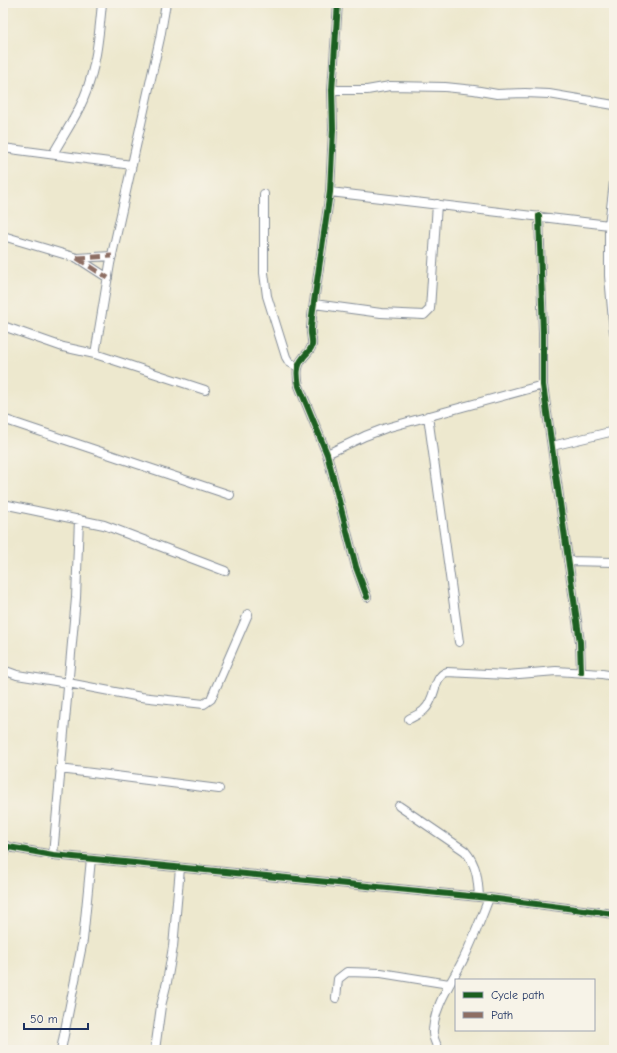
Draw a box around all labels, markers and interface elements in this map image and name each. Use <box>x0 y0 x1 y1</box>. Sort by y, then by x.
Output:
legend <box>455 979 595 1031</box>
text: Cycle path <box>491 988 544 1002</box>
scale bar <box>24 1005 88 1031</box>
text: Path <box>491 1008 513 1022</box>
text: 50 m <box>30 1012 58 1026</box>

